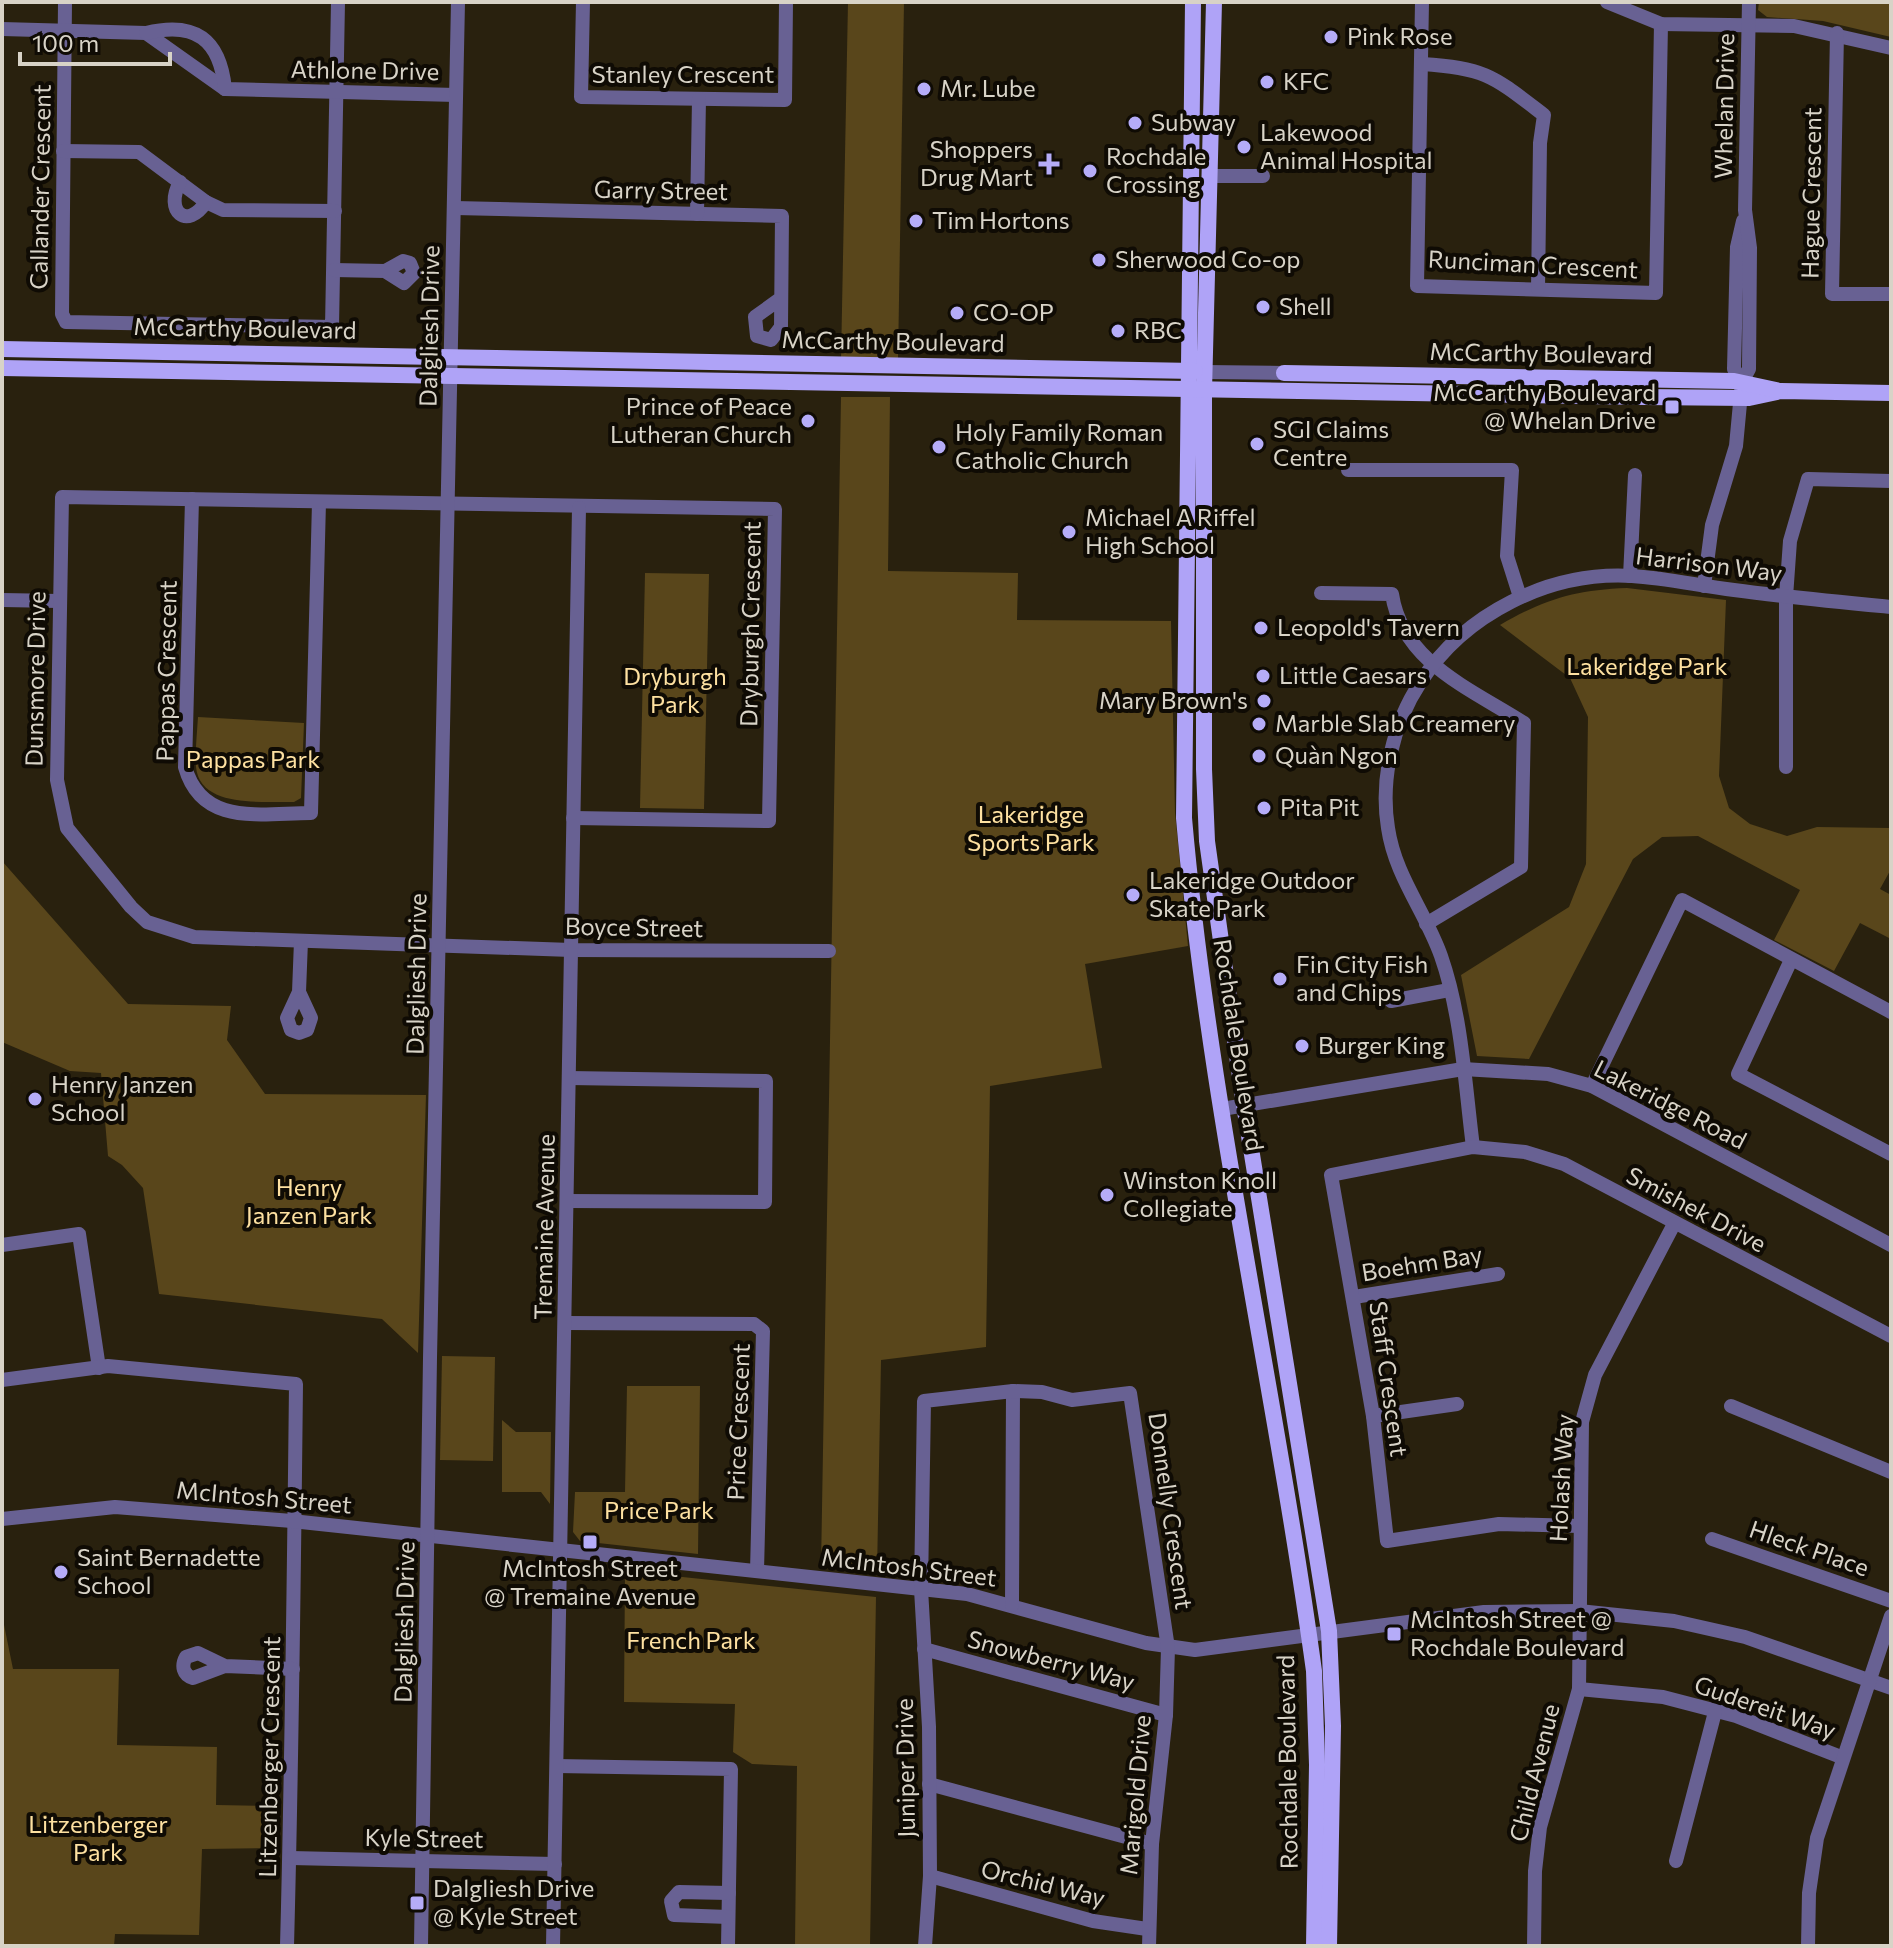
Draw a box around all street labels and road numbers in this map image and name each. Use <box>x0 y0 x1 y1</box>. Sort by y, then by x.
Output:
street label: Whelan Drive <box>1708 33 1739 179</box>
street label: Athlone Drive <box>290 54 440 85</box>
street label: Stanley Crescent <box>592 59 775 88</box>
street label: Callander Crescent <box>23 84 56 290</box>
street label: Hague Crescent <box>1795 107 1826 279</box>
street label: Garry Street <box>594 174 729 205</box>
street label: Runciman Crescent <box>1427 244 1639 283</box>
street label: Dalgliesh Drive <box>413 245 444 407</box>
street label: McCarthy Boulevard <box>133 311 357 344</box>
street label: McCarthy Boulevard <box>781 324 1005 357</box>
street label: McCarthy Boulevard <box>1429 336 1653 369</box>
street label: Dryburgh Crescent <box>733 521 766 727</box>
street label: Harrison Way <box>1634 540 1784 587</box>
street label: Pappas Crescent <box>149 580 182 762</box>
street label: Dunsmore Drive <box>18 591 51 767</box>
street label: Dalgliesh Drive <box>400 893 431 1055</box>
street label: Boyce Street <box>565 911 704 942</box>
street label: Rochdale Boulevard <box>1208 937 1271 1153</box>
street label: Lakeridge Road <box>1590 1053 1752 1155</box>
street label: Tremaine Avenue <box>527 1134 560 1320</box>
street label: Smishek Drive <box>1622 1160 1772 1258</box>
street label: Boehm Bay <box>1359 1239 1484 1286</box>
street label: Staff Crescent <box>1364 1299 1415 1458</box>
street label: Price Crescent <box>720 1343 755 1501</box>
street label: Donnelly Crescent <box>1143 1410 1200 1611</box>
street label: Holash Way <box>1543 1413 1578 1543</box>
street label: McIntosh Street <box>175 1474 353 1519</box>
street label: Hleck Place <box>1746 1514 1873 1582</box>
street label: Dalgliesh Drive <box>388 1541 419 1703</box>
street label: McIntosh Street <box>820 1541 999 1592</box>
street label: Snowberry Way <box>965 1623 1138 1696</box>
street label: Litzenberger Crescent <box>252 1636 285 1878</box>
street label: Rochdale Boulevard <box>1270 1655 1303 1869</box>
street label: Gudereit Way <box>1691 1669 1840 1744</box>
street label: Juniper Drive <box>889 1698 920 1838</box>
street label: Child Avenue <box>1502 1701 1565 1845</box>
street label: Marigold Drive <box>1113 1714 1156 1876</box>
street label: Kyle Street <box>364 1822 484 1853</box>
street label: Orchid Way <box>978 1853 1108 1912</box>

